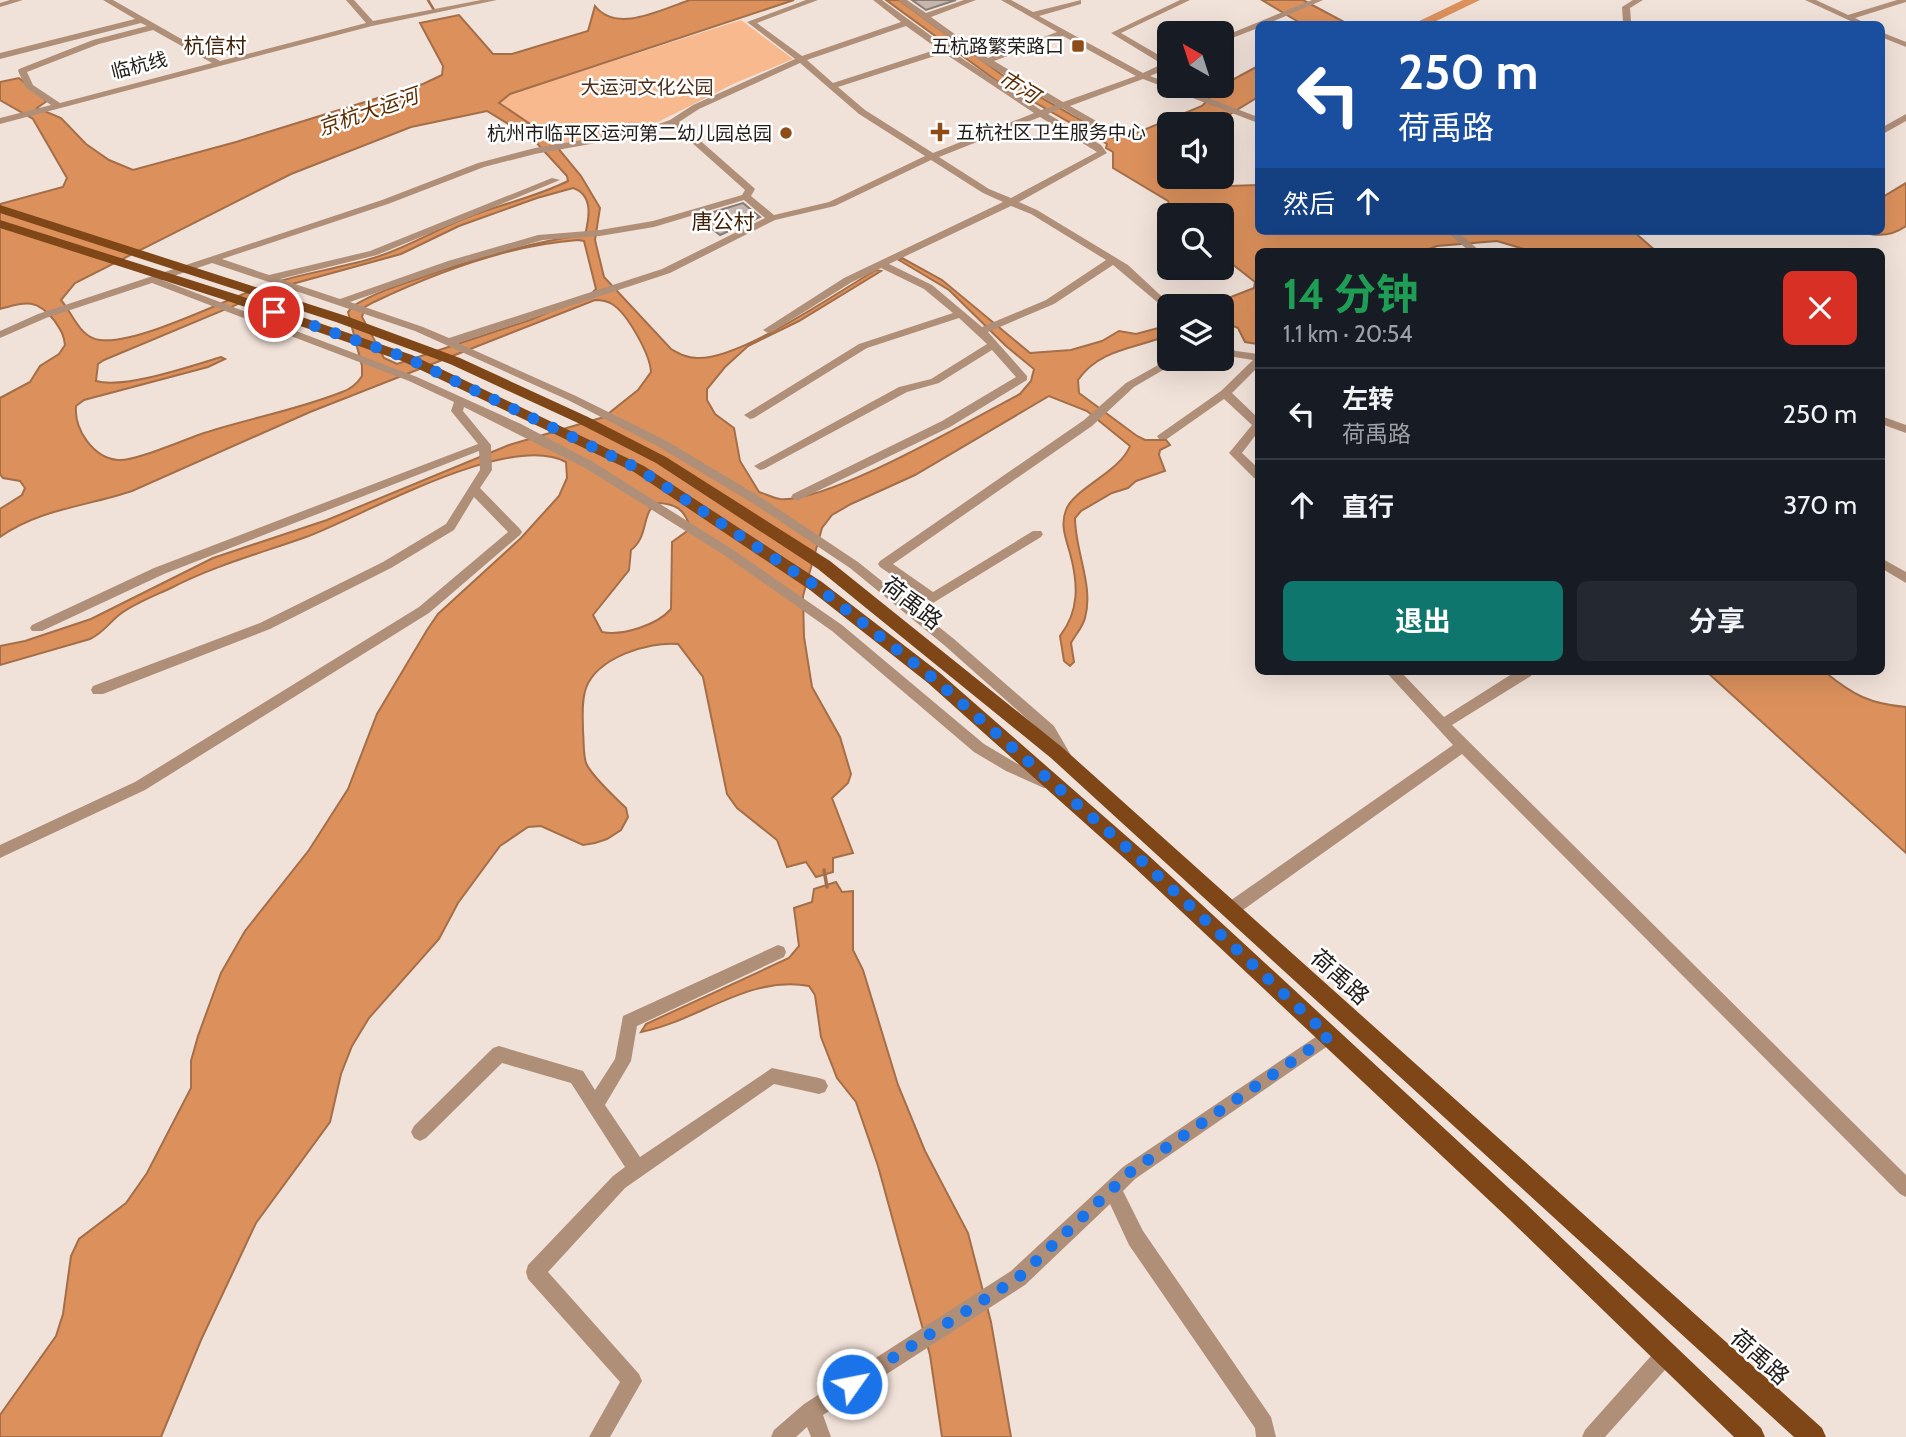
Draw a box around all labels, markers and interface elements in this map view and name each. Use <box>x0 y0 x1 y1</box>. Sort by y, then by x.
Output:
north arrow <box>1157 21 1234 98</box>
map controls <box>1157 21 1234 371</box>
district label: 杭信村 <box>184 33 247 58</box>
place label: 五杭路繁荣路口 <box>931 35 1064 58</box>
marker: 五杭路繁荣路口 <box>1070 38 1086 54</box>
text: 250 m <box>1398 42 1538 101</box>
street label: 临杭线 <box>109 47 170 84</box>
icon: left <box>1283 49 1374 140</box>
water label: 市河 <box>995 65 1047 110</box>
park label: 大运河文化公园 <box>580 76 714 99</box>
water label: 京杭大运河 <box>314 81 425 140</box>
text: 荷禹路 <box>1398 108 1494 147</box>
button: sound <box>1157 112 1234 189</box>
place label: 五杭社区卫生服务中心 <box>956 121 1146 144</box>
place label: 杭州市临平区运河第二幼儿园总园 <box>487 122 772 145</box>
marker: 五杭社区卫生服务中心 <box>930 122 950 142</box>
marker: 杭州市临平区运河第二幼儿园总园 <box>778 125 794 141</box>
icon: ahead <box>1349 182 1387 220</box>
text: 然后 <box>1283 188 1335 220</box>
button: search <box>1157 203 1234 280</box>
district label: 唐公村 <box>692 209 755 234</box>
text: 14 分钟 <box>1283 268 1418 320</box>
button: close <box>1783 271 1857 345</box>
pin <box>244 282 304 342</box>
icon: arrive <box>255 293 293 331</box>
button: layers <box>1157 294 1234 371</box>
text: 1.1 km · 20:54 <box>1283 320 1413 348</box>
text: 左转 <box>1342 383 1394 415</box>
icon: left <box>1283 395 1321 433</box>
text: 250 m <box>1783 398 1857 430</box>
text: 荷禹路 <box>1342 420 1411 448</box>
icon: ahead <box>1283 486 1321 524</box>
text: 370 m <box>1783 489 1857 521</box>
text: 直行 <box>1342 491 1394 523</box>
street label: 荷禹路 <box>876 571 948 635</box>
button: 退出 <box>1283 581 1563 661</box>
button: 分享 <box>1577 581 1857 661</box>
street label: 荷禹路 <box>1305 944 1375 1010</box>
street label: 荷禹路 <box>1725 1324 1795 1390</box>
position arrow <box>815 1347 889 1421</box>

